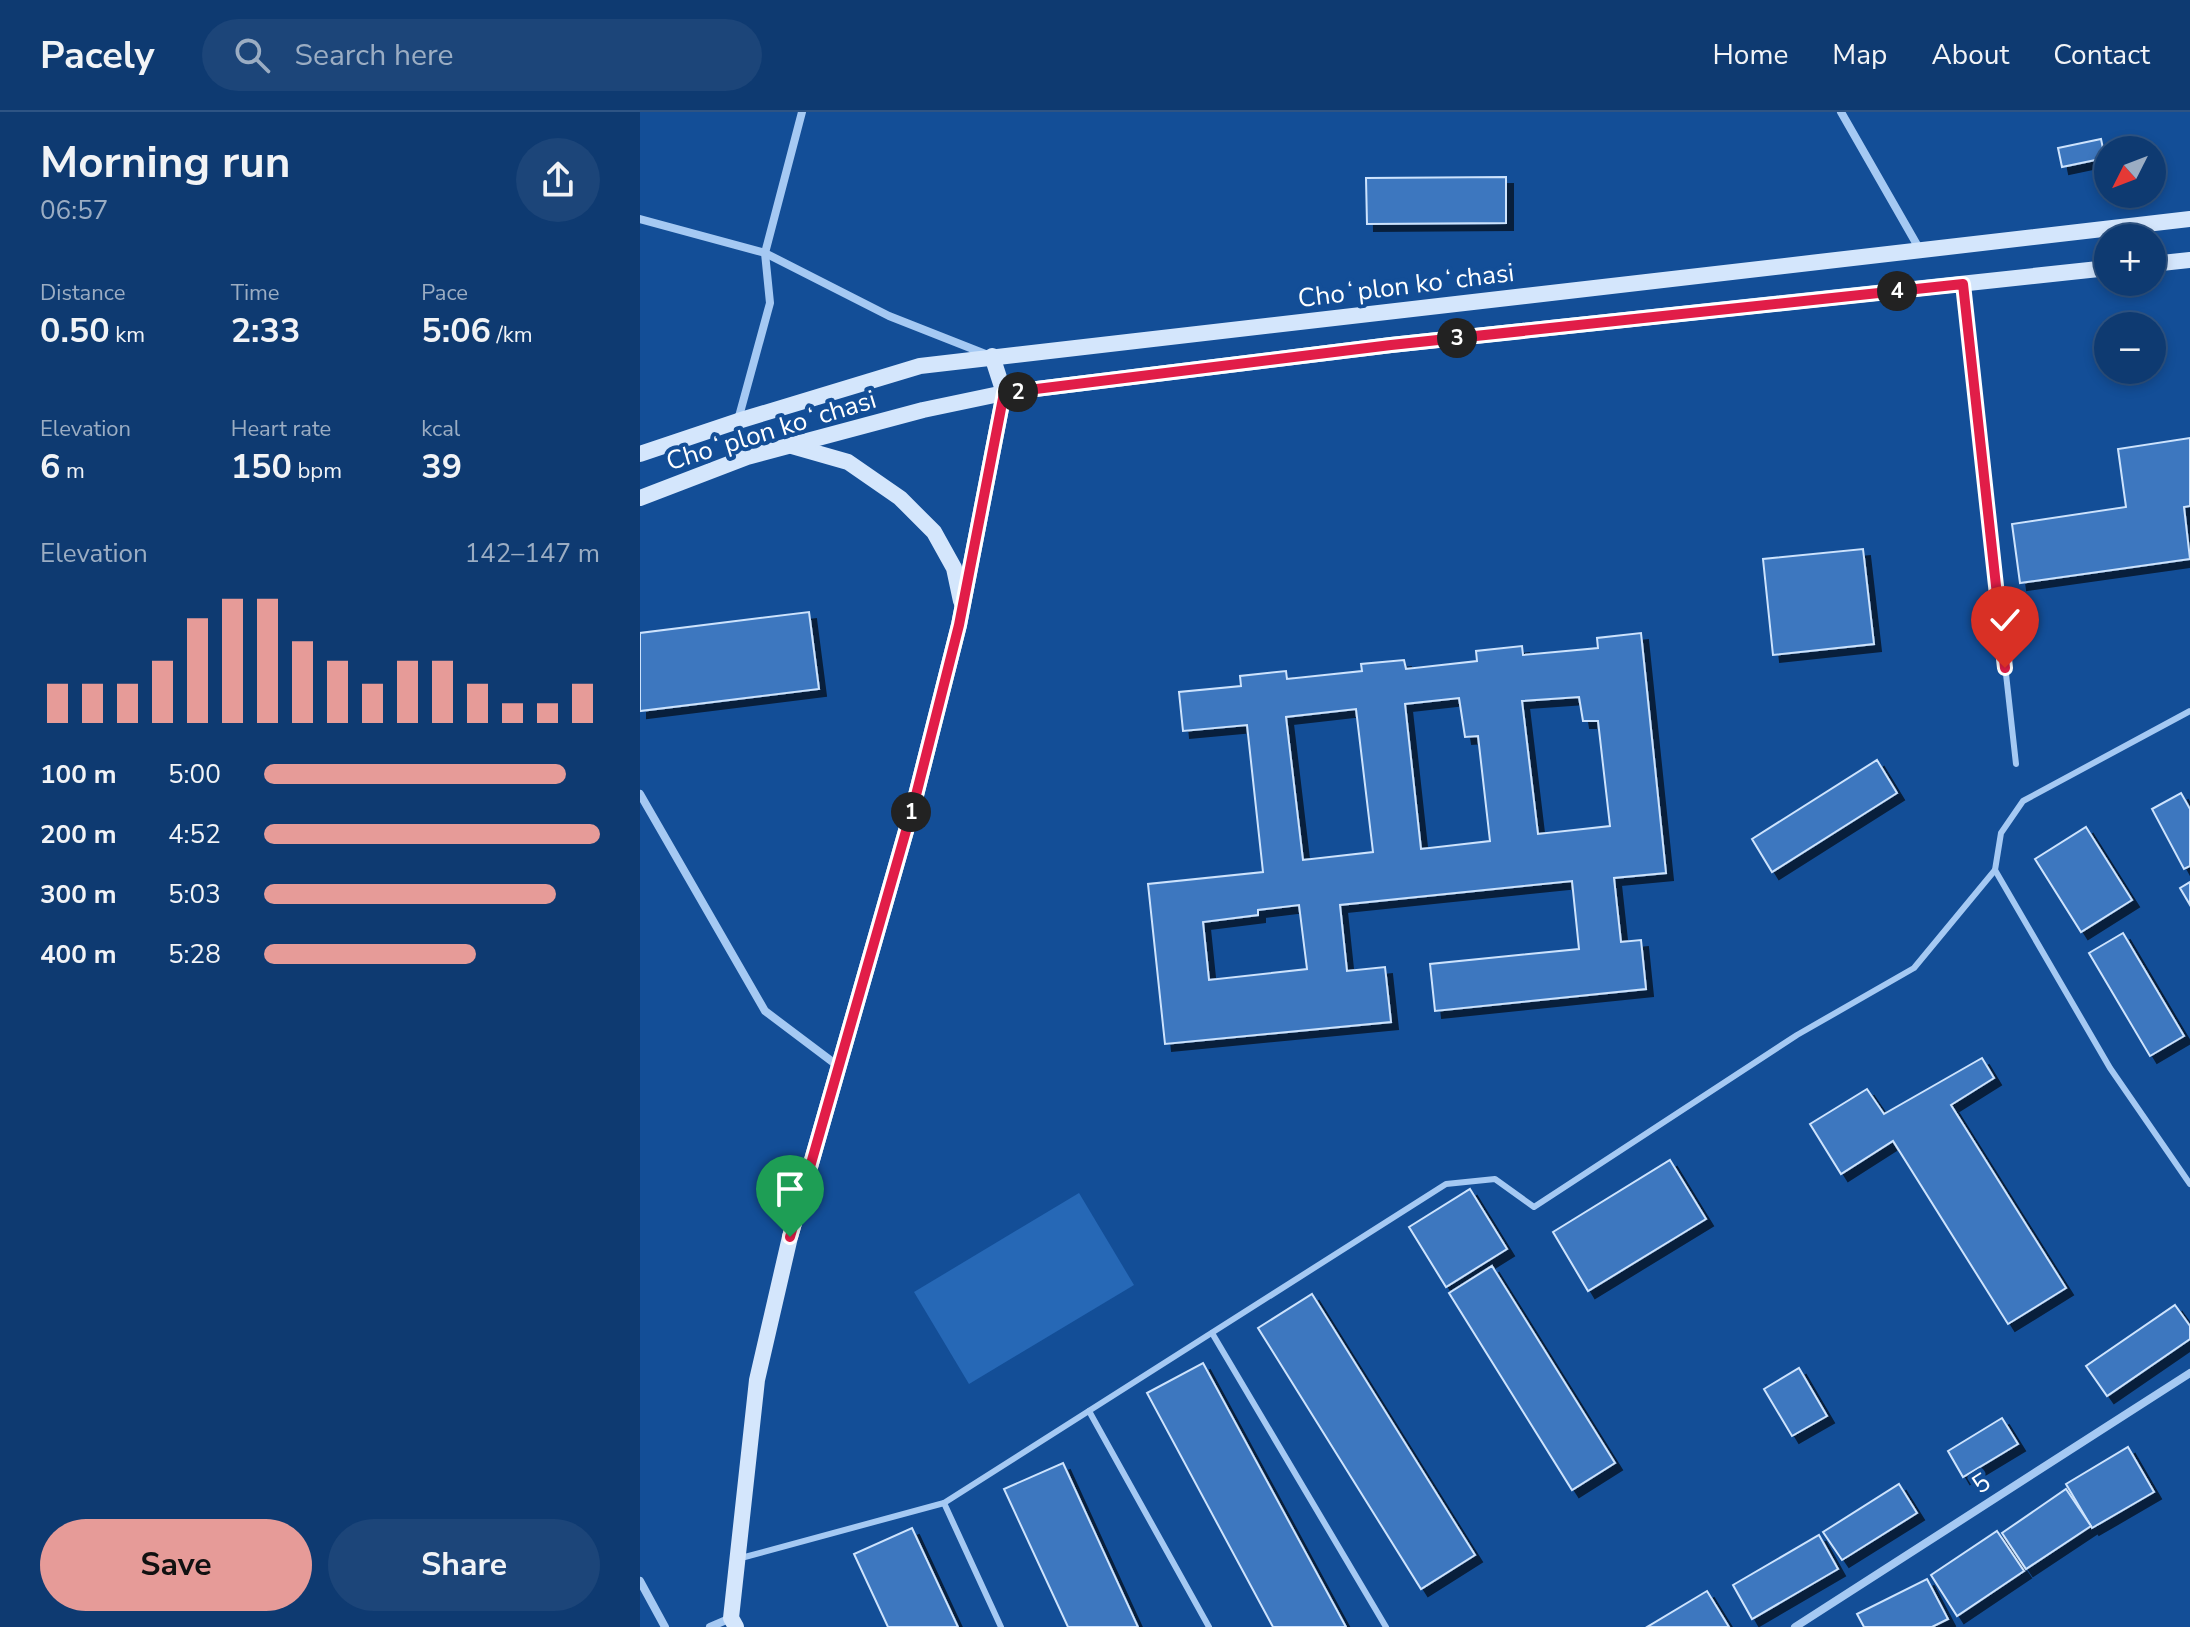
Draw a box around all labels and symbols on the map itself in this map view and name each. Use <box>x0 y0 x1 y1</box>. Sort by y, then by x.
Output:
north arrow <box>2094 136 2166 208</box>
street label: Choʻplon koʻchasi <box>1296 255 1516 316</box>
pin: 4 <box>1877 271 1917 311</box>
pin: 3 <box>1437 318 1477 358</box>
pin: 2 <box>998 372 1038 412</box>
street label: Choʻplon koʻchasi <box>662 382 880 479</box>
pin <box>1971 586 2039 668</box>
pin: 1 <box>891 792 931 832</box>
pin <box>756 1155 824 1237</box>
street label: 5 <box>1965 1464 1997 1502</box>

